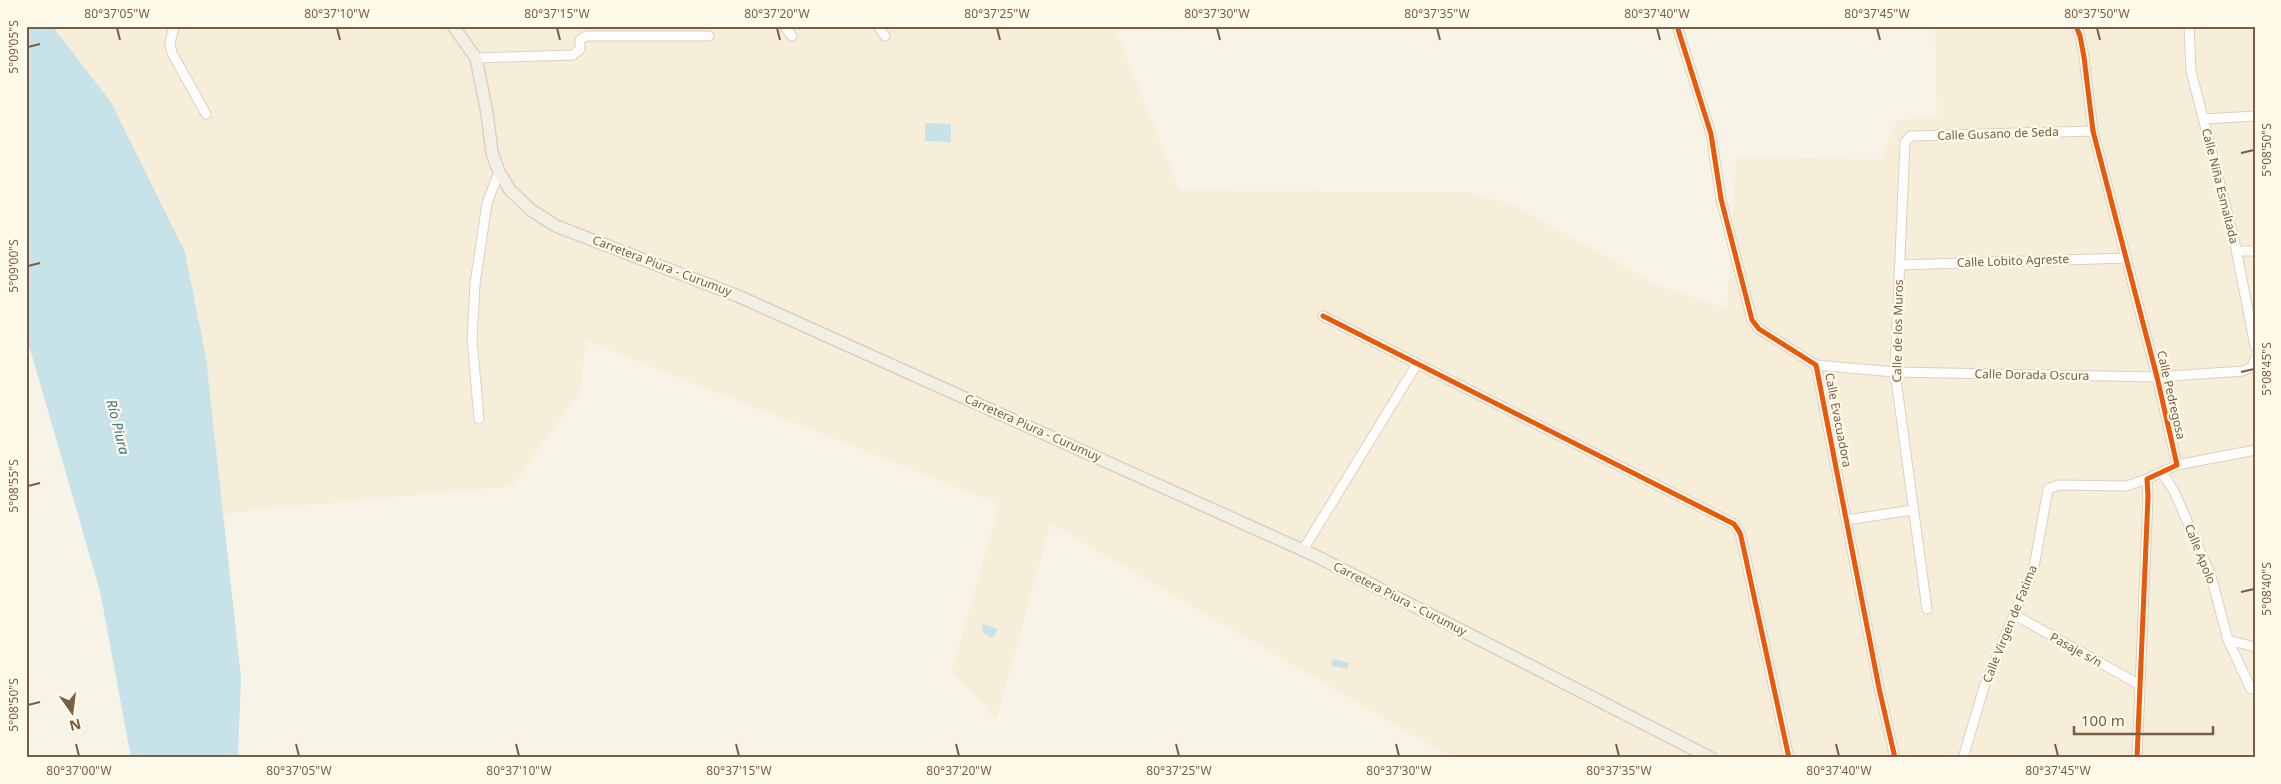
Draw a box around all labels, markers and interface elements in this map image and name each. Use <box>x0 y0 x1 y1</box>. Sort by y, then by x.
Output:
text: 80°37'05"W <box>84 5 150 22</box>
text: 80°37'10"W <box>304 5 370 22</box>
text: 80°37'15"W <box>524 5 590 22</box>
text: 80°37'20"W <box>744 5 810 22</box>
text: 80°37'25"W <box>964 5 1030 22</box>
text: 80°37'30"W <box>1184 5 1250 22</box>
text: 80°37'35"W <box>1404 5 1470 22</box>
text: 80°37'40"W <box>1624 5 1690 22</box>
text: 80°37'45"W <box>1844 5 1910 22</box>
text: 80°37'50"W <box>2064 5 2130 22</box>
text: 5°09'05"S <box>5 20 22 74</box>
street label: Calle Gusano de Seda <box>1937 123 2059 144</box>
text: 5°08'50"S <box>2258 123 2275 177</box>
street label: Calle Niña Esmaltada <box>2198 126 2243 245</box>
street label: Carretera Piura - Curumuy <box>590 231 735 300</box>
text: 5°09'00"S <box>5 239 22 293</box>
street label: Calle Lobito Agreste <box>1956 250 2070 271</box>
street label: Calle de los Muros <box>1888 279 1907 383</box>
text: 5°08'45"S <box>2258 342 2275 396</box>
street label: Calle Pedregosa <box>2153 349 2190 441</box>
street label: Calle Dorada Oscura <box>1974 365 2090 384</box>
street label: Calle Evacuadora <box>1821 371 1856 469</box>
street label: Carretera Piura - Curumuy <box>962 390 1105 466</box>
water label: Río Piura <box>102 397 134 456</box>
text: 5°08'55"S <box>5 459 22 513</box>
street label: Calle Apolo <box>2181 521 2220 586</box>
street label: Carretera Piura - Curumuy <box>1330 557 1471 640</box>
street label: Calle Virgen de Fatima <box>1978 562 2041 685</box>
text: 5°08'40"S <box>2258 562 2275 616</box>
street label: Pasaje s/n <box>2047 628 2105 671</box>
text: 5°08'50"S <box>5 678 22 732</box>
north arrow <box>48 686 98 736</box>
scale bar <box>2074 704 2212 736</box>
text: 100 m <box>2081 710 2125 730</box>
text: N <box>67 715 83 736</box>
text: 80°37'00"W <box>46 762 112 779</box>
text: 80°37'05"W <box>266 762 332 779</box>
text: 80°37'10"W <box>486 762 552 779</box>
text: 80°37'15"W <box>706 762 772 779</box>
text: 80°37'20"W <box>926 762 992 779</box>
text: 80°37'25"W <box>1146 762 1212 779</box>
text: 80°37'30"W <box>1366 762 1432 779</box>
text: 80°37'35"W <box>1586 762 1652 779</box>
text: 80°37'40"W <box>1806 762 1872 779</box>
text: 80°37'45"W <box>2025 762 2091 779</box>

